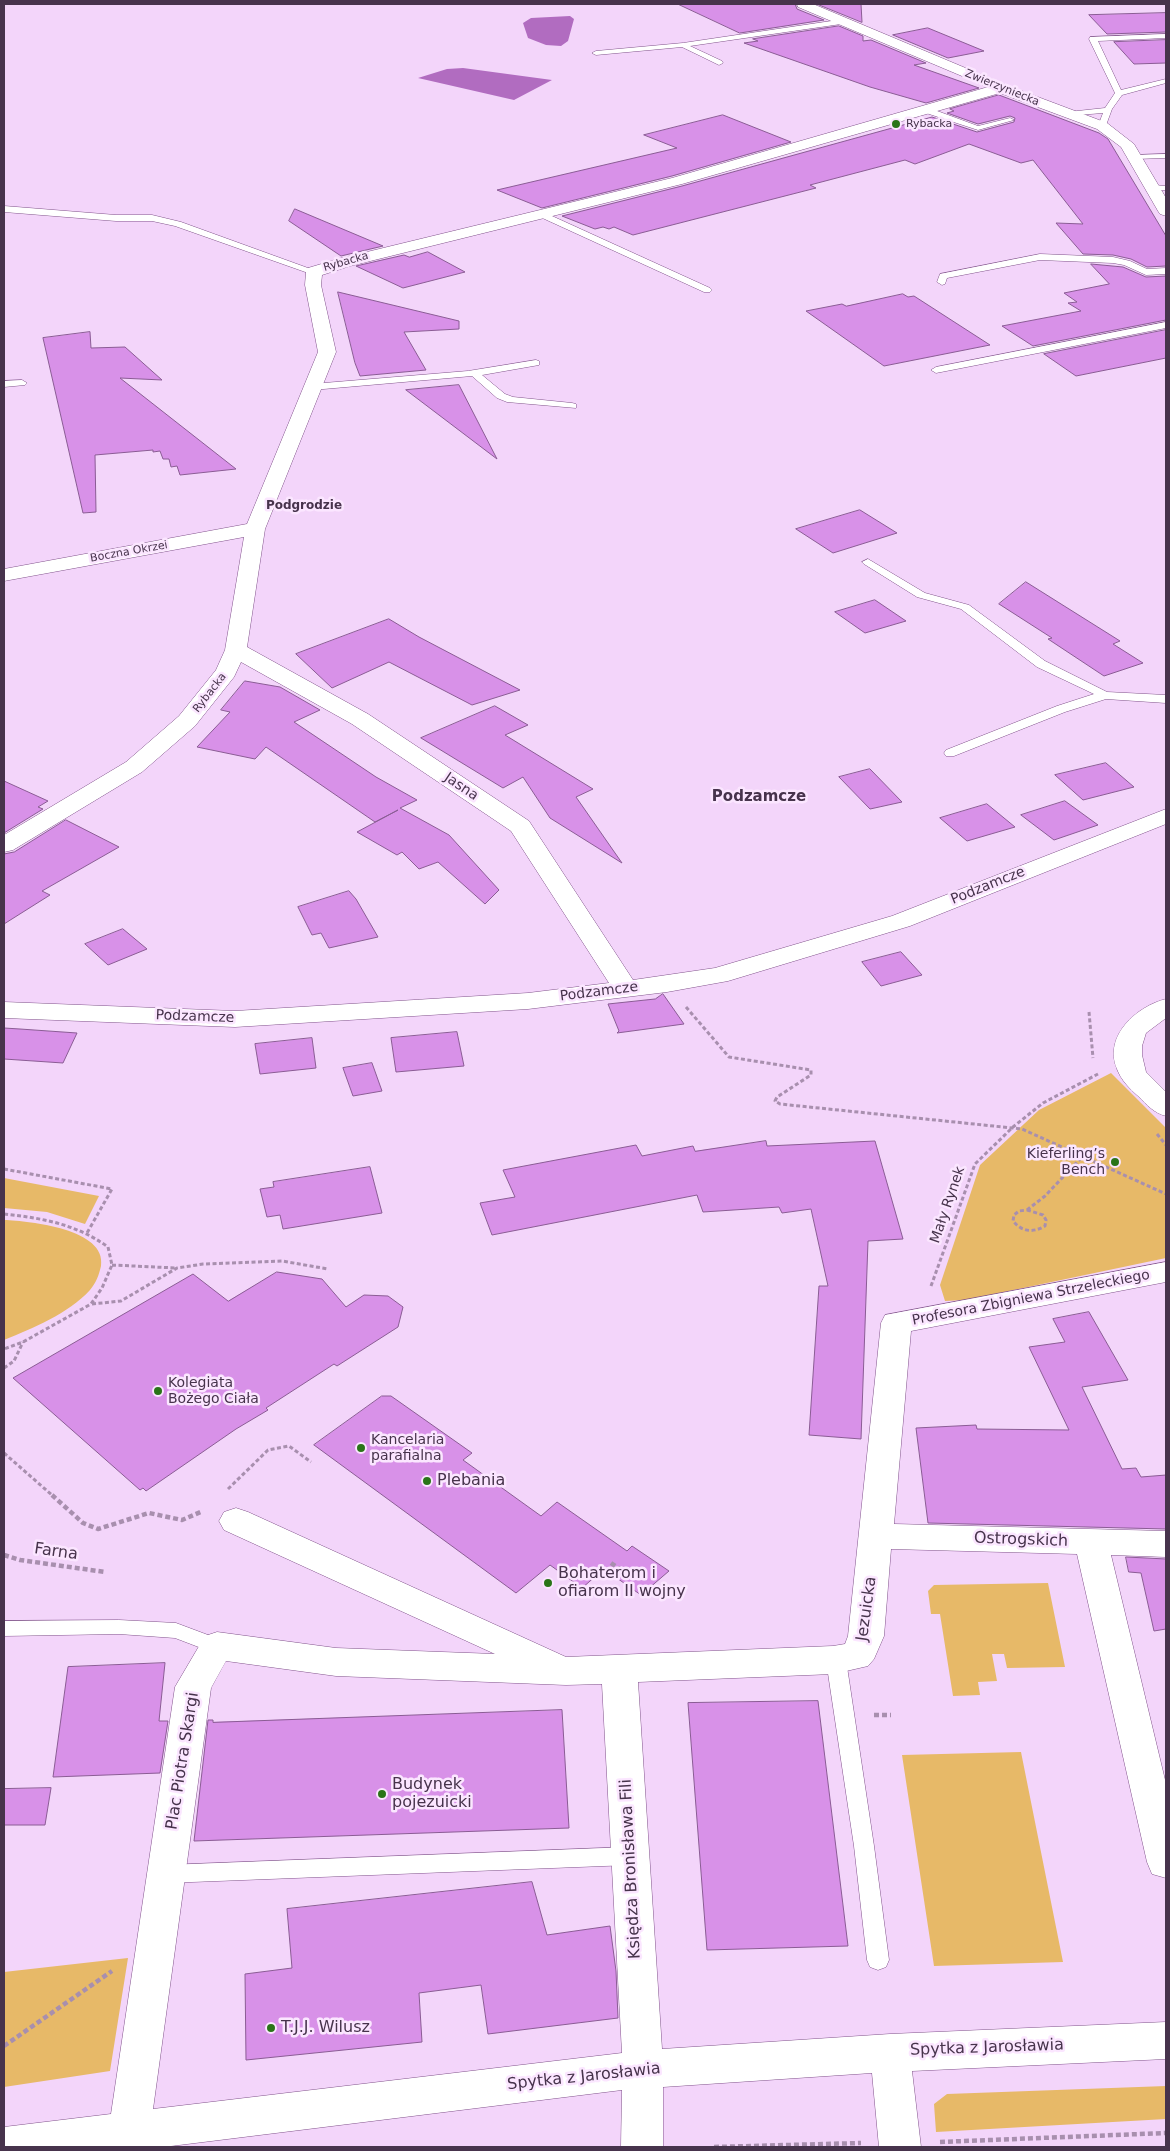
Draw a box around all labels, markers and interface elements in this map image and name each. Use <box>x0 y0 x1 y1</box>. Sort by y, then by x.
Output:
street label: Zwierzyniecka <box>963 67 1041 109</box>
place label: Rybacka <box>906 117 952 131</box>
marker: Rybacka <box>890 118 902 130</box>
street label: Rybacka <box>322 249 370 275</box>
district label: Podgrodzie <box>266 499 342 513</box>
street label: Boczna Okrzei <box>89 539 169 565</box>
street label: Rybacka <box>191 671 229 715</box>
street label: Jasna <box>441 770 481 804</box>
district label: Podzamcze <box>712 788 806 806</box>
street label: Podzamcze <box>948 863 1028 909</box>
street label: Podzamcze <box>559 979 639 1005</box>
street label: Podzamcze <box>155 1007 235 1027</box>
place label: Kieferling’s Bench <box>1027 1146 1105 1178</box>
marker: Kieferling’s Bench <box>1109 1156 1121 1168</box>
street label: Mały Rynek <box>927 1164 969 1246</box>
street label: Profesora Zbigniewa Strzeleckiego <box>911 1267 1151 1329</box>
place label: Kolegiata Bożego Ciała <box>168 1375 259 1408</box>
marker: Kolegiata Bożego Ciała <box>152 1385 164 1397</box>
place label: Kancelaria parafialna <box>371 1432 444 1464</box>
marker: Kancelaria parafialna <box>355 1442 367 1454</box>
place label: Plebania <box>437 1471 505 1491</box>
marker: Plebania <box>421 1475 433 1487</box>
street label: Ostrogskich <box>974 1529 1068 1551</box>
street label: Farna <box>33 1539 79 1565</box>
place label: Bohaterom i ofiarom II wojny <box>558 1564 686 1602</box>
street label: Jezuicka <box>853 1575 881 1643</box>
marker: Bohaterom i ofiarom II wojny <box>542 1577 554 1589</box>
street label: Plac Piotra Skargi <box>163 1691 203 1831</box>
place label: Budynek pojezuicki <box>392 1775 472 1813</box>
street label: Księdza Bronisława Fili <box>617 1779 645 1959</box>
marker: Budynek pojezuicki <box>376 1788 388 1800</box>
place label: T.J.J. Wilusz <box>281 2018 370 2038</box>
marker: T.J.J. Wilusz <box>265 2022 277 2034</box>
street label: Spytka z Jarosławia <box>910 2036 1064 2060</box>
street label: Spytka z Jarosławia <box>506 2059 662 2095</box>

